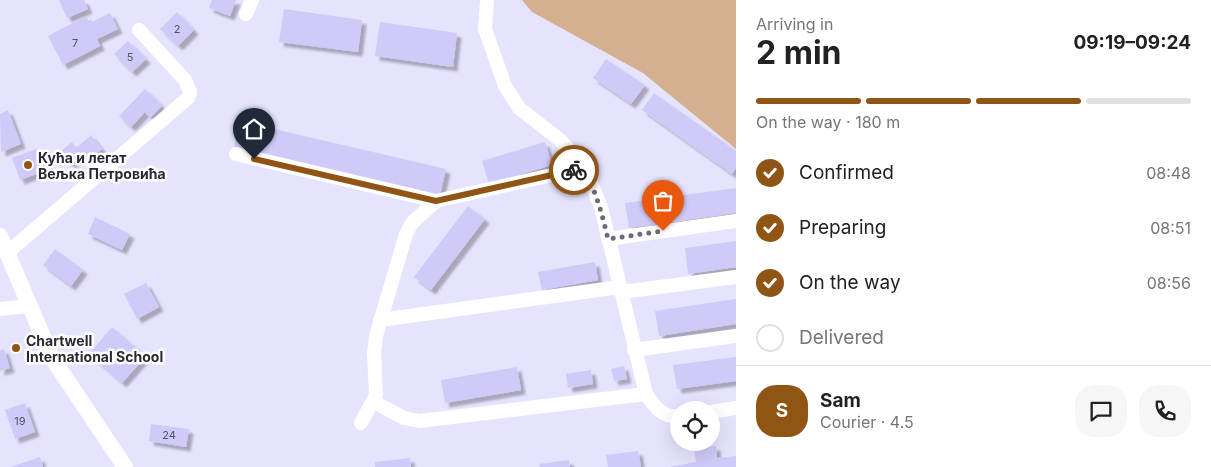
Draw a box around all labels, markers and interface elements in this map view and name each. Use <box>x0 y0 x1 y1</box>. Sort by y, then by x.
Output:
text: Arriving in <box>756 14 833 34</box>
house number: 2 <box>174 22 180 36</box>
text: 09:19–09:24 <box>1073 31 1191 54</box>
text: 2 min <box>756 33 842 72</box>
house number: 7 <box>72 36 78 50</box>
house number: 5 <box>127 50 134 64</box>
pin <box>233 108 275 159</box>
text: On the way · 180 m <box>756 112 900 132</box>
icon: home <box>240 115 268 143</box>
courier <box>549 145 599 195</box>
place label: Кућа и легат Вељка Петровића <box>38 149 166 182</box>
icon: bike <box>560 156 588 184</box>
marker: Кућа и легат Вељка Петровића <box>22 159 34 171</box>
icon: check <box>756 159 784 187</box>
text: Confirmed <box>799 161 894 184</box>
text: 08:48 <box>1146 163 1191 183</box>
pin <box>642 180 684 231</box>
icon: bag <box>649 187 677 215</box>
icon: check <box>756 214 784 242</box>
text: Preparing <box>799 216 886 239</box>
text: 08:51 <box>1150 218 1191 238</box>
icon: check <box>756 269 784 297</box>
text: On the way <box>799 271 901 294</box>
text: 08:56 <box>1147 273 1191 293</box>
text: Delivered <box>799 326 884 349</box>
place label: Chartwell International School <box>26 332 163 365</box>
marker: Chartwell International School <box>10 342 22 354</box>
button: chat <box>1075 385 1127 437</box>
button: phone <box>1139 385 1191 437</box>
text: Sam <box>820 389 861 412</box>
text: S <box>776 399 788 422</box>
map controls <box>670 401 720 451</box>
button: locate <box>670 401 720 451</box>
text: Courier · 4.5 <box>820 412 914 432</box>
house number: 19 <box>14 414 26 428</box>
house number: 24 <box>162 428 176 442</box>

